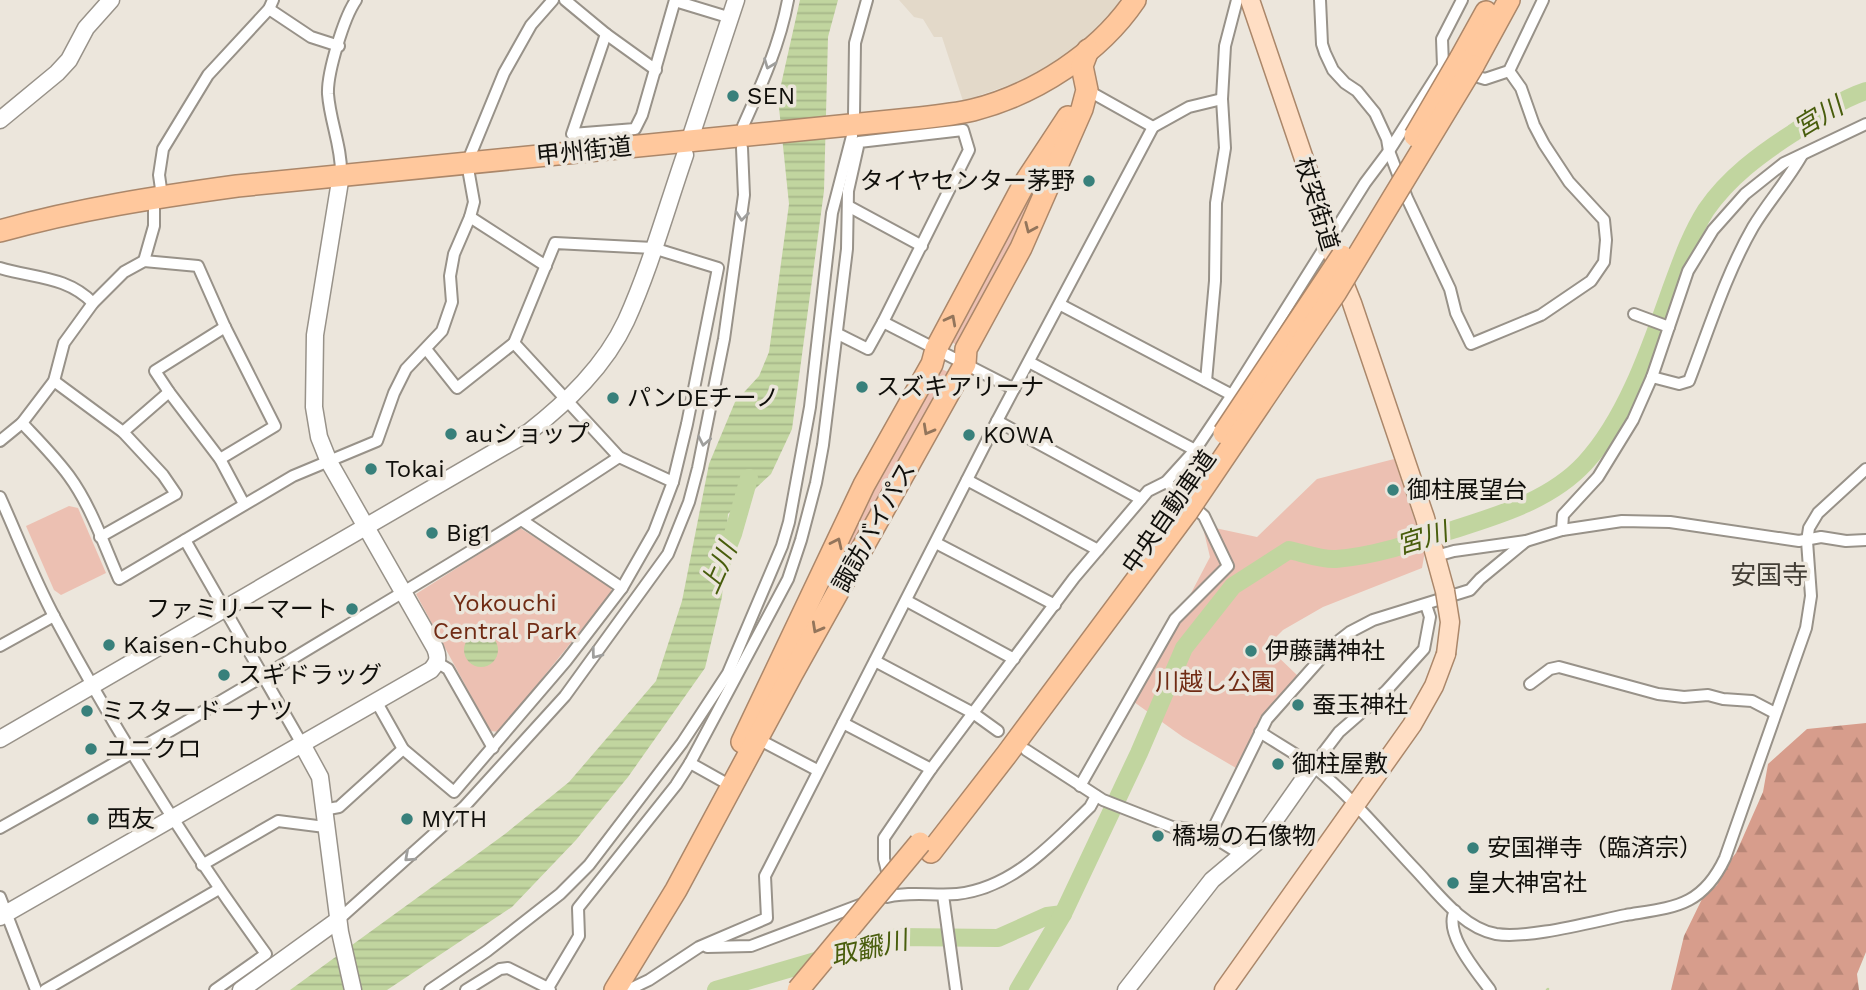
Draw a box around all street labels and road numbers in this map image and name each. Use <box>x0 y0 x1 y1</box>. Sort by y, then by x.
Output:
street label: 甲州街道 <box>535 132 633 170</box>
street label: 杖突街道 <box>1290 154 1344 254</box>
street label: 中央自動車道 <box>1116 445 1222 579</box>
street label: 諏訪バイパス <box>827 457 921 597</box>

